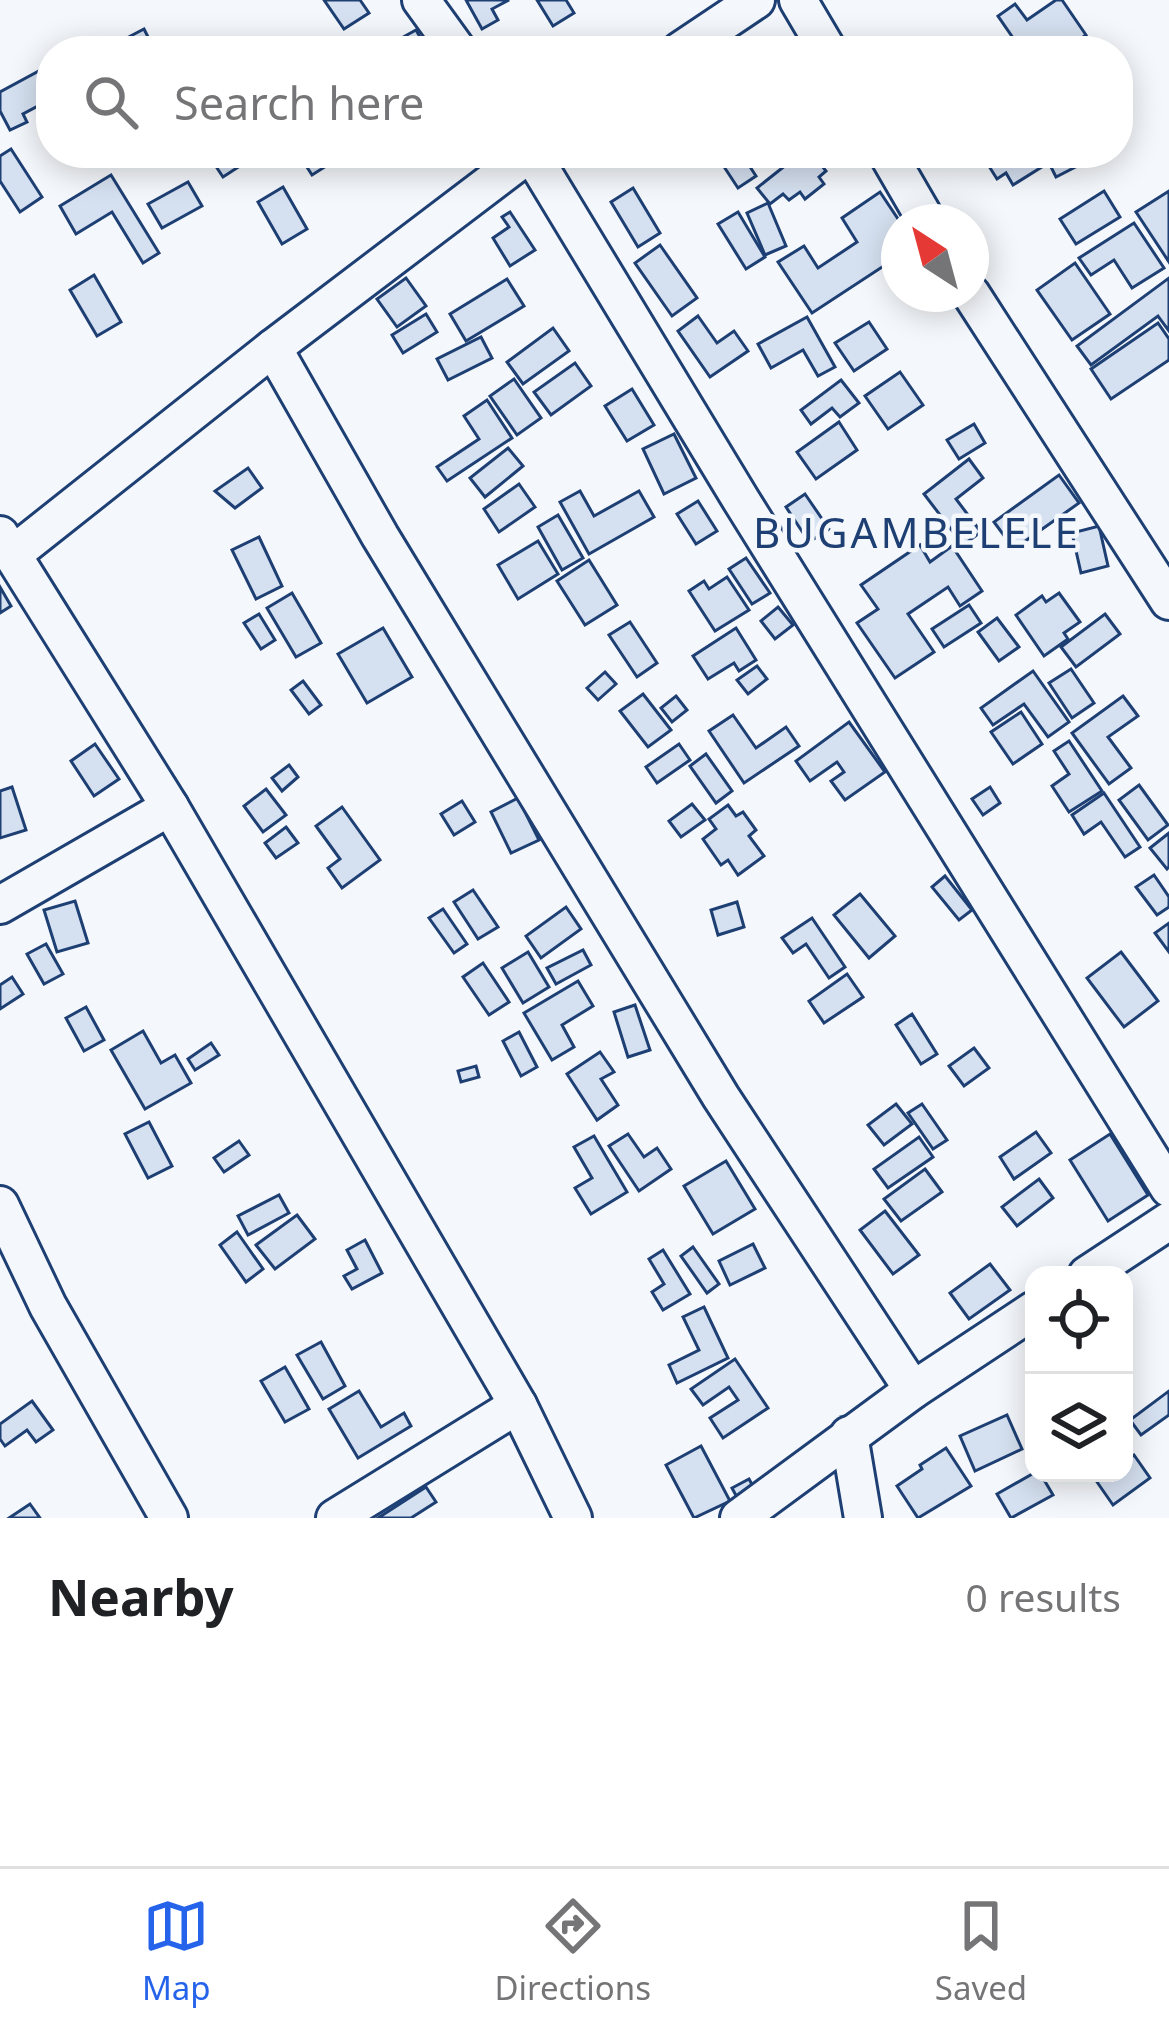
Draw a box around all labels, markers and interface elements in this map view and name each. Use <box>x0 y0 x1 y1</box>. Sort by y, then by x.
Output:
search box <box>36 36 1133 168</box>
icon: search <box>78 69 144 135</box>
text: Search here <box>174 72 424 133</box>
north arrow <box>881 204 989 312</box>
district label: BUGAMBELELE <box>753 503 1081 560</box>
map controls <box>1025 1266 1133 1482</box>
button: locate <box>1025 1266 1133 1374</box>
button: layers <box>1025 1374 1133 1482</box>
text: Nearby <box>48 1561 234 1631</box>
text: 0 results <box>966 1570 1121 1623</box>
tab: Map <box>142 1893 211 2010</box>
tab: Directions <box>494 1893 651 2010</box>
tab: Saved <box>935 1893 1027 2010</box>

